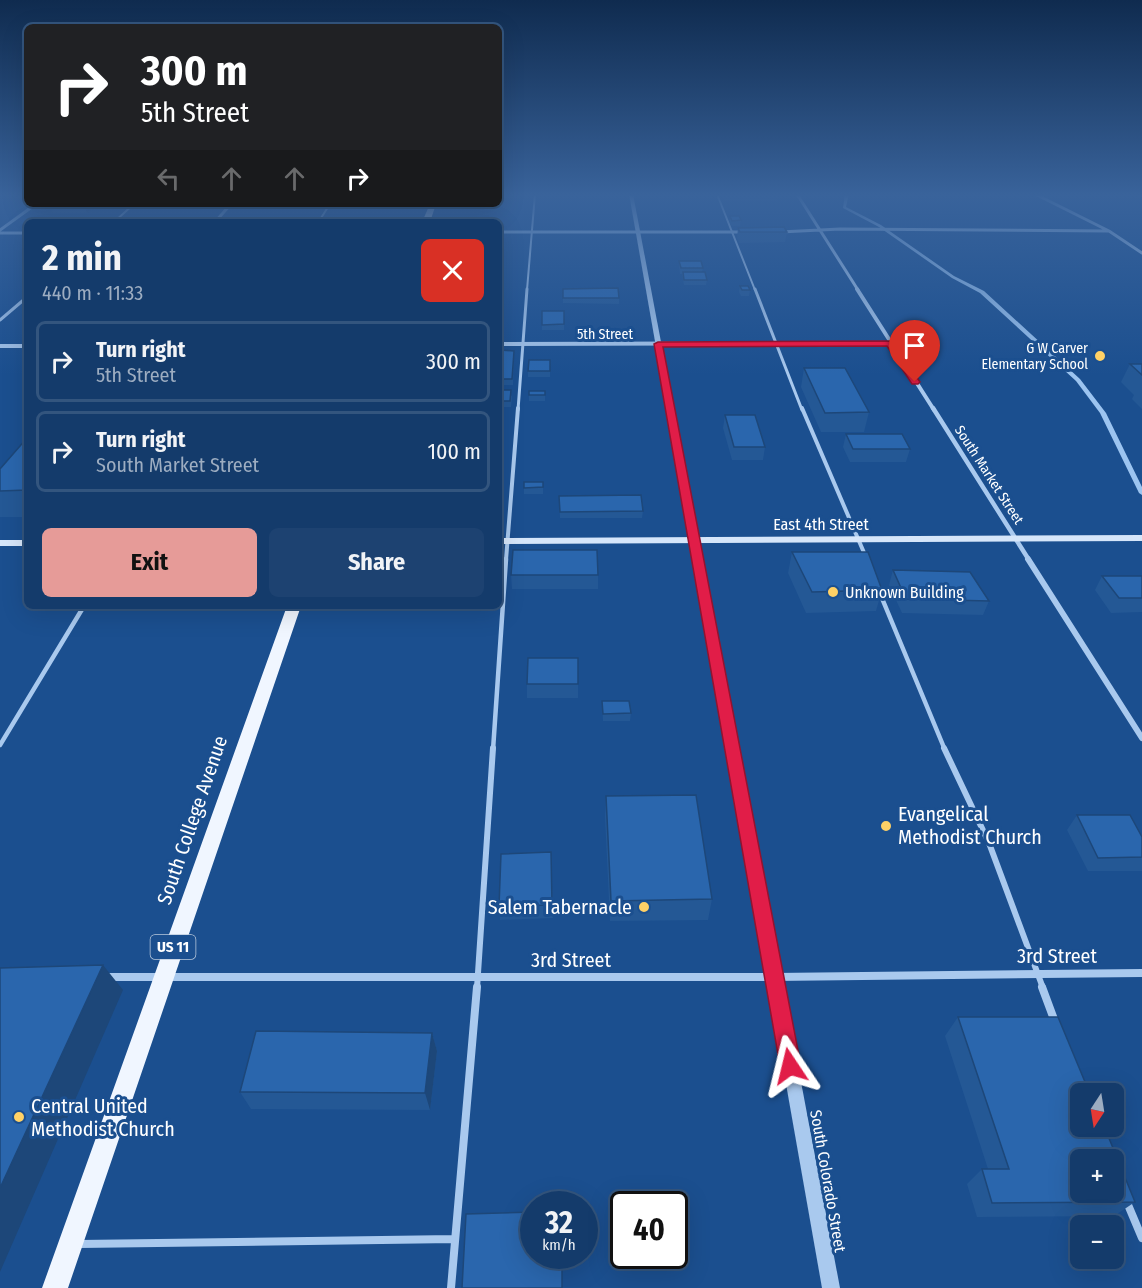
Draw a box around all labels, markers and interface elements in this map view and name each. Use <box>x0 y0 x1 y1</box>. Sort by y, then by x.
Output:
text: 300 m <box>141 46 248 96</box>
icon: right <box>42 48 120 126</box>
text: 5th Street <box>141 97 249 129</box>
icon: left <box>152 162 185 195</box>
icon: ahead <box>215 162 248 195</box>
icon: ahead <box>278 162 311 195</box>
icon: right <box>341 162 374 195</box>
text: 2 min <box>42 236 122 280</box>
button: close <box>421 239 484 302</box>
text: 440 m · 11:33 <box>42 281 143 305</box>
pin <box>889 320 940 382</box>
street label: 5th Street <box>577 326 633 343</box>
icon: arrive <box>898 329 931 362</box>
text: Turn right <box>96 336 185 363</box>
place label: G W Carver Elementary School <box>981 340 1088 373</box>
icon: right <box>45 345 78 378</box>
text: 300 m <box>426 348 481 375</box>
marker: G W Carver Elementary School <box>1093 349 1107 363</box>
text: 5th Street <box>96 363 176 387</box>
street label: South Market Street <box>951 422 1027 528</box>
text: Turn right <box>96 426 185 453</box>
icon: right <box>45 435 78 468</box>
text: 100 m <box>427 438 481 465</box>
text: South Market Street <box>96 453 259 477</box>
street label: East 4th Street <box>773 515 869 534</box>
button: Exit <box>42 528 257 597</box>
button: Share <box>269 528 484 597</box>
place label: Unknown Building <box>845 583 964 602</box>
marker: Unknown Building <box>826 585 840 599</box>
street label: South College Avenue <box>152 732 232 908</box>
place label: Evangelical Methodist Church <box>898 802 1042 849</box>
marker: Evangelical Methodist Church <box>879 819 893 833</box>
place label: Salem Tabernacle <box>488 895 632 919</box>
marker: Salem Tabernacle <box>637 900 651 914</box>
road number: US 11 <box>150 935 195 959</box>
street label: 3rd Street <box>1017 944 1097 968</box>
street label: 3rd Street <box>531 948 611 972</box>
position arrow <box>758 1034 822 1098</box>
north arrow <box>1070 1083 1124 1137</box>
map controls <box>1070 1083 1124 1269</box>
place label: Central United Methodist Church <box>31 1094 175 1141</box>
street label: South Colorado Street <box>806 1108 850 1254</box>
marker: Central United Methodist Church <box>12 1110 26 1124</box>
button: + <box>1070 1149 1124 1203</box>
speed limit sign: 40 <box>610 1191 688 1269</box>
text: 32 <box>545 1205 573 1241</box>
button: − <box>1070 1215 1124 1269</box>
text: km/h <box>542 1236 576 1254</box>

